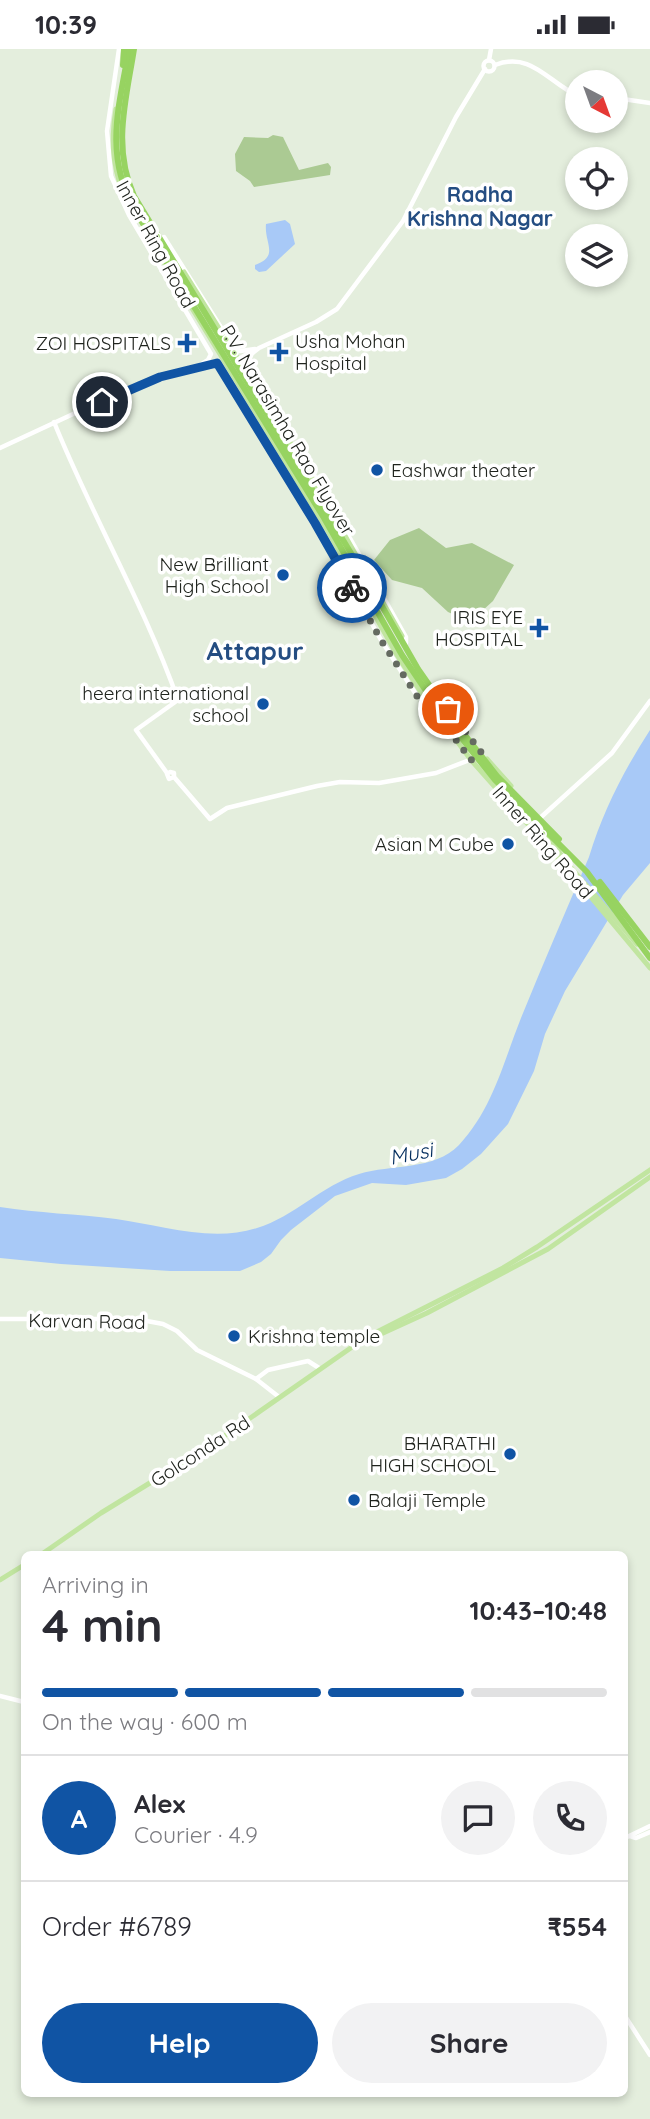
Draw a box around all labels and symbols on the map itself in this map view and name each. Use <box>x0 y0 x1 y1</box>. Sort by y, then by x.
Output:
north arrow <box>565 70 628 133</box>
street label: Inner Ring Road <box>111 176 201 312</box>
district label: Radha Krishna Nagar <box>407 181 553 231</box>
street label: P.V. Narasimha Rao Flyover <box>215 320 361 540</box>
place label: Usha Mohan Hospital <box>295 329 405 375</box>
place label: ZOI HOSPITALS <box>36 331 171 355</box>
marker: ZOI HOSPITALS <box>177 333 197 353</box>
marker: Usha Mohan Hospital <box>269 342 289 362</box>
pin <box>72 372 132 432</box>
place label: Eashwar theater <box>391 458 536 482</box>
marker: Eashwar theater <box>369 462 385 478</box>
place label: New Brilliant High School <box>159 552 269 598</box>
courier <box>317 553 387 623</box>
marker: New Brilliant High School <box>275 567 291 583</box>
place label: IRIS EYE HOSPITAL <box>435 605 523 651</box>
marker: IRIS EYE HOSPITAL <box>529 618 549 638</box>
district label: Attapur <box>207 634 303 667</box>
pin <box>418 679 478 739</box>
place label: heera international school <box>82 681 249 727</box>
marker: heera international school <box>255 696 271 712</box>
street label: Inner Ring Road <box>487 781 599 903</box>
place label: Asian M Cube <box>375 832 494 856</box>
marker: Asian M Cube <box>500 836 516 852</box>
water label: Musi <box>387 1136 437 1170</box>
street label: Karvan Road <box>28 1308 146 1334</box>
place label: Krishna temple <box>248 1324 380 1348</box>
marker: Krishna temple <box>226 1328 242 1344</box>
street label: Golconda Rd <box>146 1410 254 1492</box>
place label: BHARATHI HIGH SCHOOL <box>370 1431 496 1477</box>
marker: BHARATHI HIGH SCHOOL <box>502 1446 518 1462</box>
place label: Balaji Temple <box>368 1488 486 1512</box>
marker: Balaji Temple <box>346 1492 362 1508</box>

